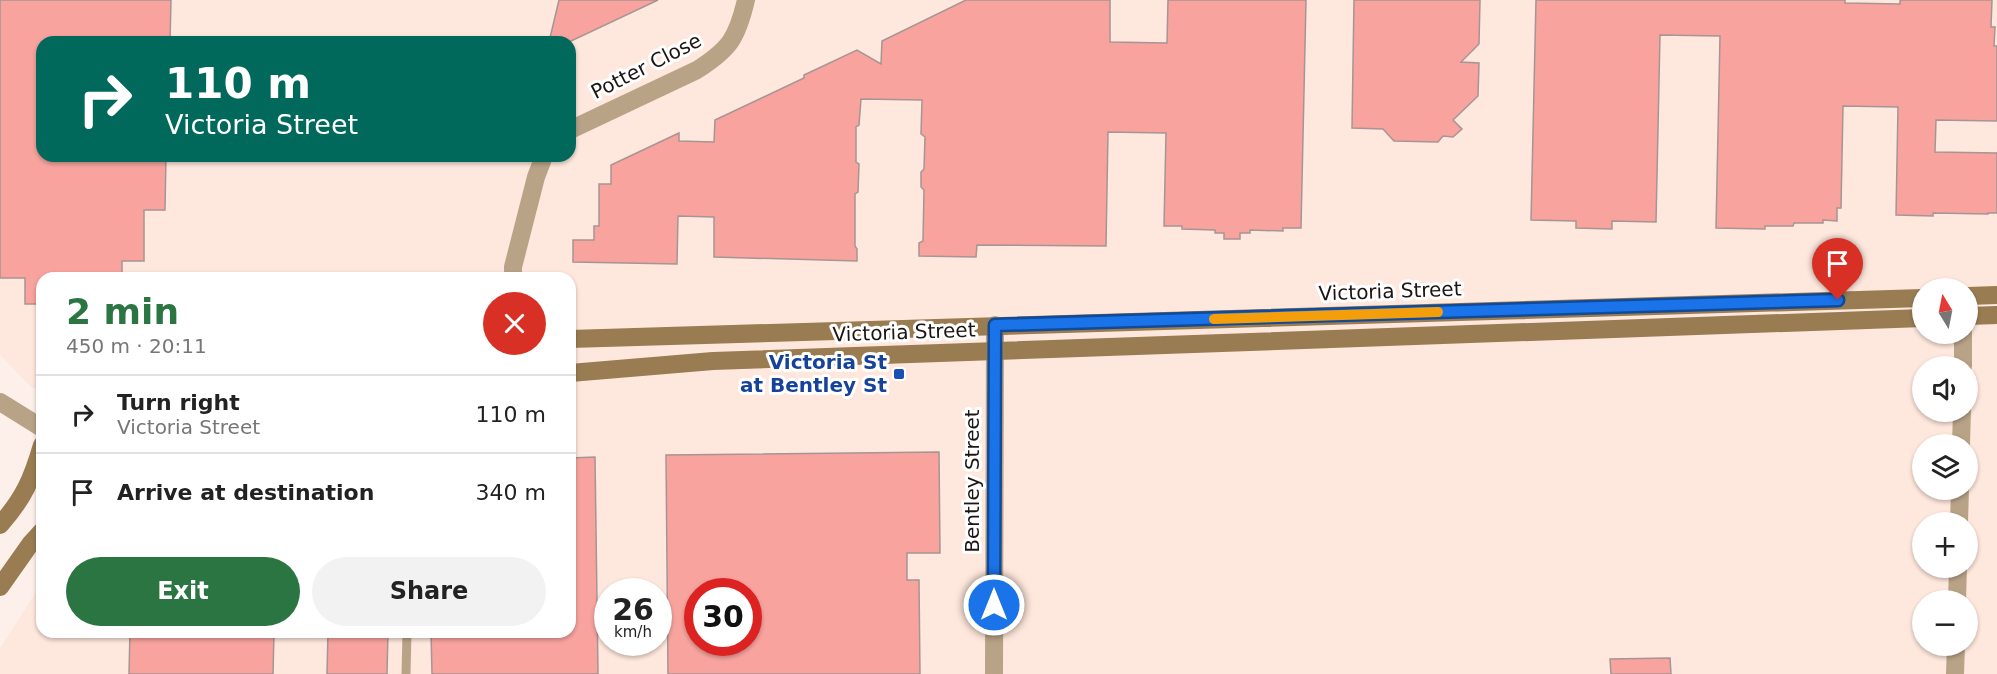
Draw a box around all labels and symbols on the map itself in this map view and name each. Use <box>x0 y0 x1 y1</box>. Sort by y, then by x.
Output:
street label: Potter Close <box>587 28 705 104</box>
pin <box>1812 238 1863 300</box>
street label: Victoria Street <box>1318 277 1462 305</box>
north arrow <box>1912 278 1978 344</box>
street label: Victoria Street <box>832 318 976 346</box>
place label: Victoria St at Bentley St <box>740 350 887 397</box>
marker: Victoria St at Bentley St <box>892 367 906 381</box>
street label: Bentley Street <box>960 409 984 553</box>
position arrow <box>962 573 1026 637</box>
speed limit sign: 30 <box>684 578 762 656</box>

